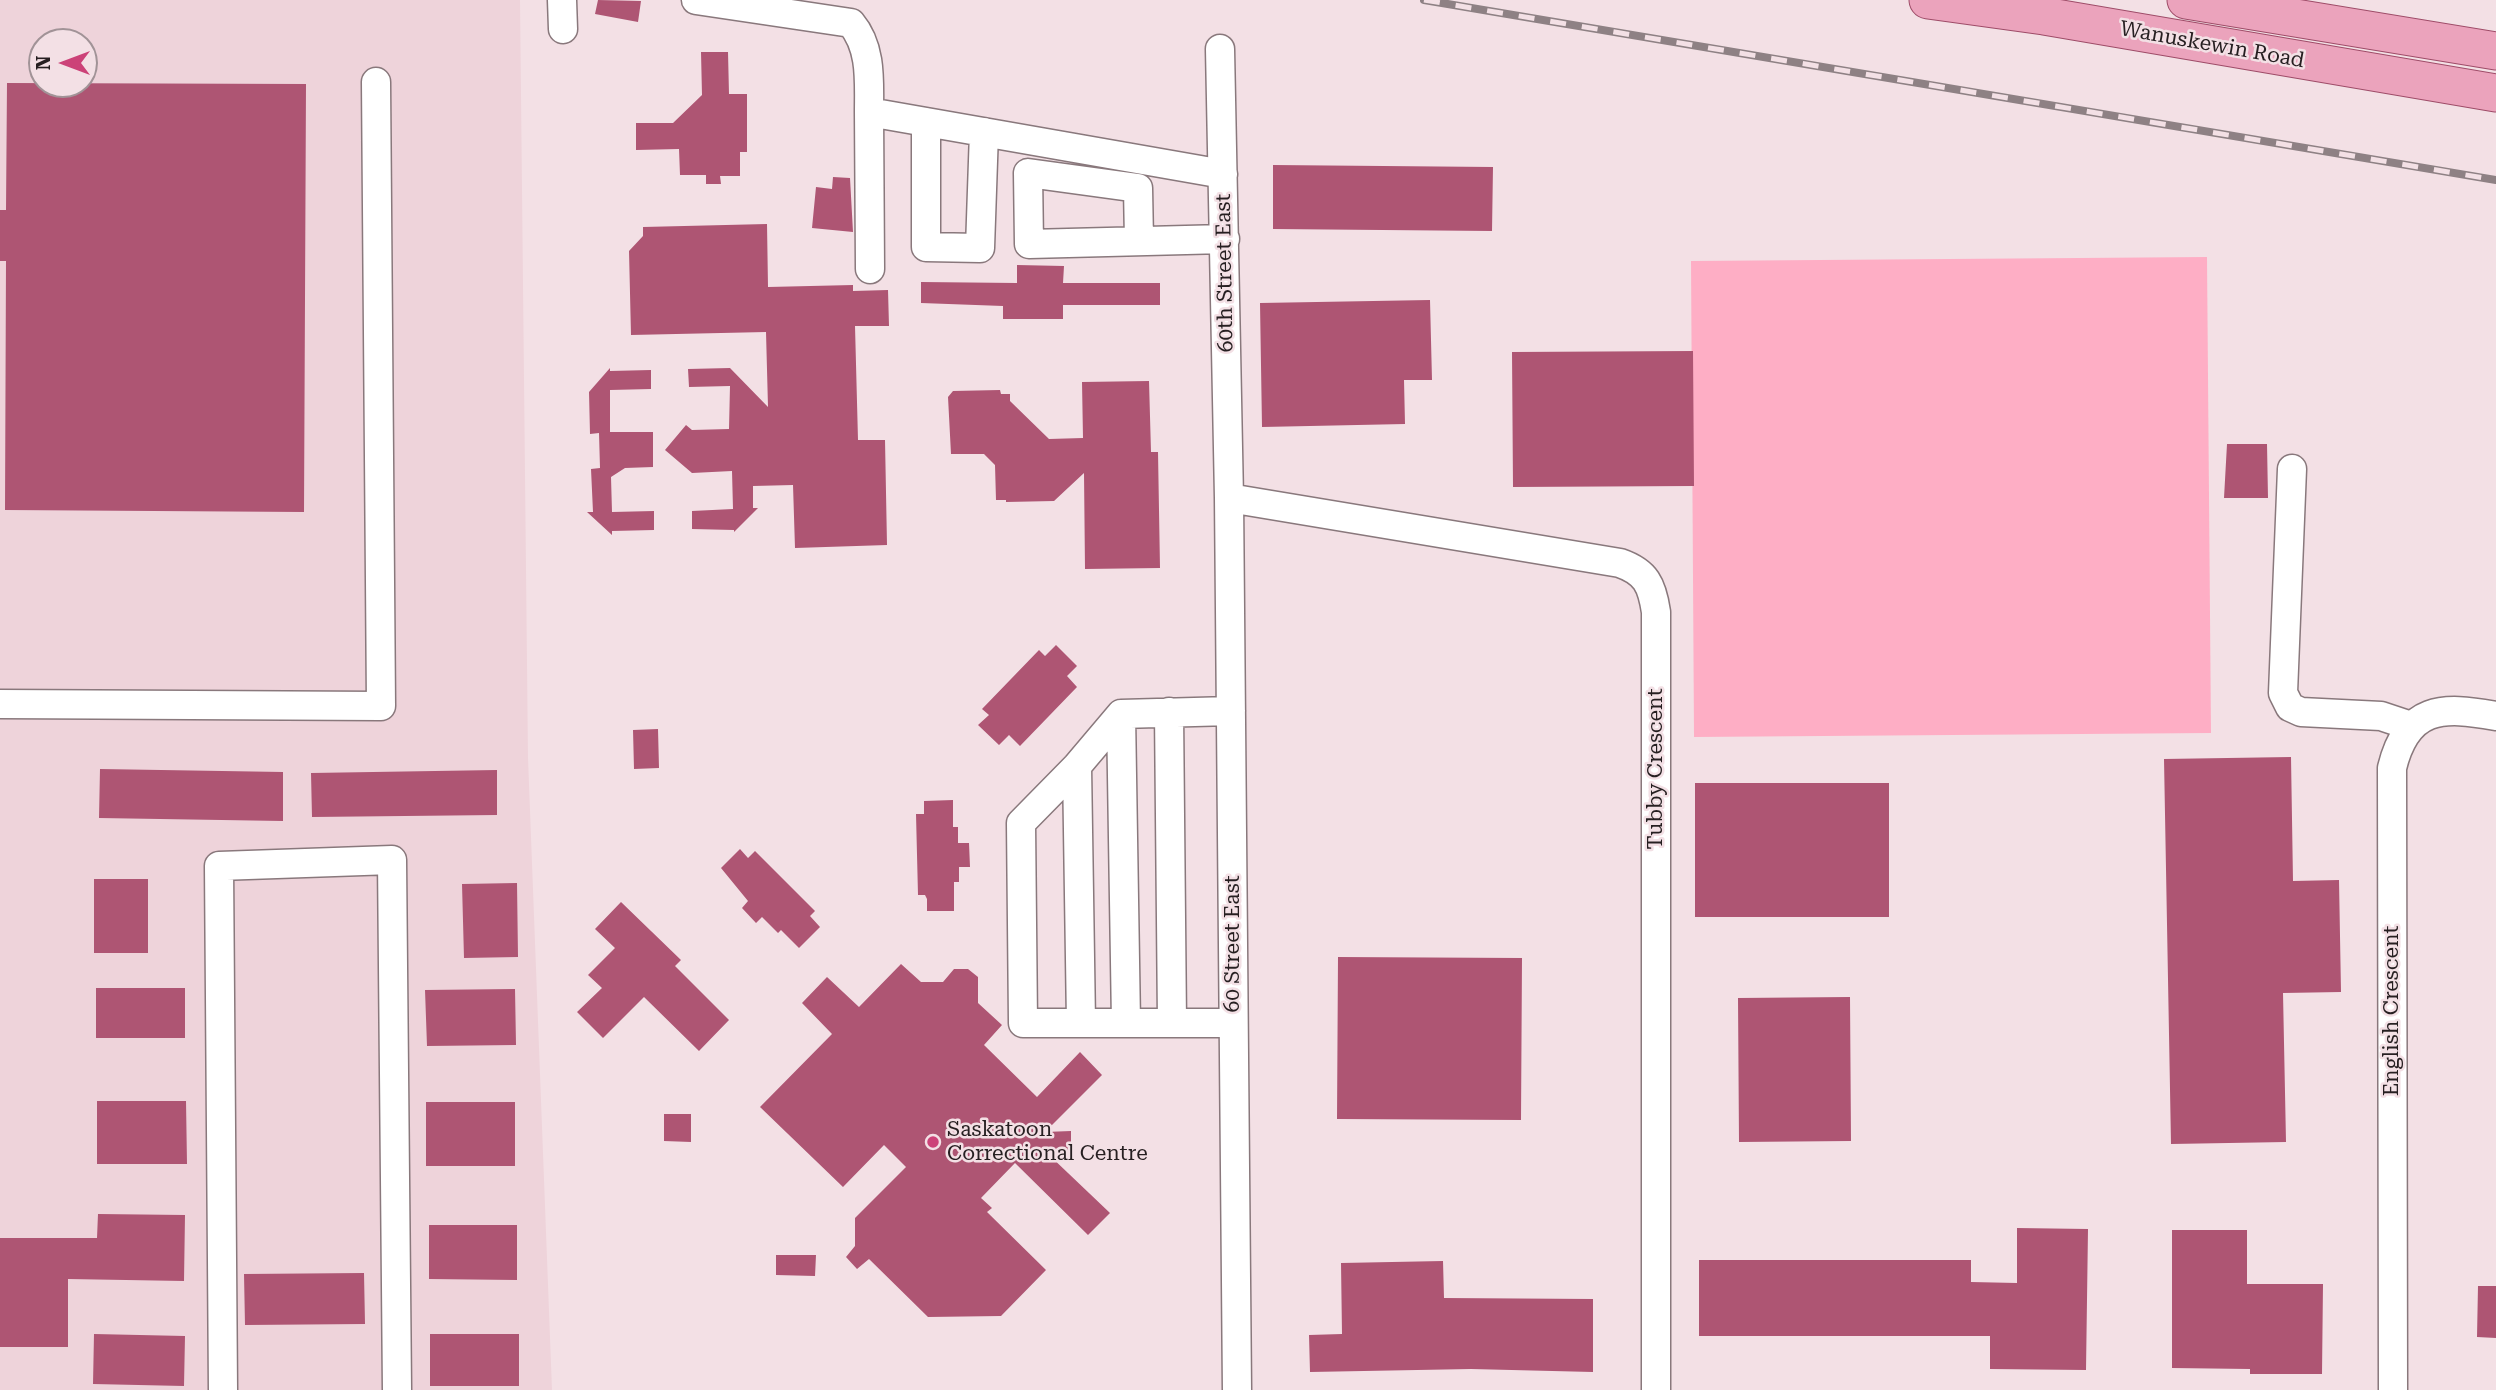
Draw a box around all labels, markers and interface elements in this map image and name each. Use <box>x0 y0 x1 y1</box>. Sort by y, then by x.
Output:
street label: Wanuskewin Road <box>2118 16 2306 74</box>
north arrow <box>28 28 98 98</box>
text: N <box>32 56 55 70</box>
street label: 60th Street East <box>1211 194 1239 352</box>
street label: Tubby Crescent <box>1643 689 1669 849</box>
street label: 60 Street East <box>1220 875 1246 1013</box>
street label: English Crescent <box>2379 926 2405 1096</box>
place label: Saskatoon Correctional Centre <box>947 1117 1148 1167</box>
marker: Saskatoon Correctional Centre <box>925 1134 941 1150</box>

